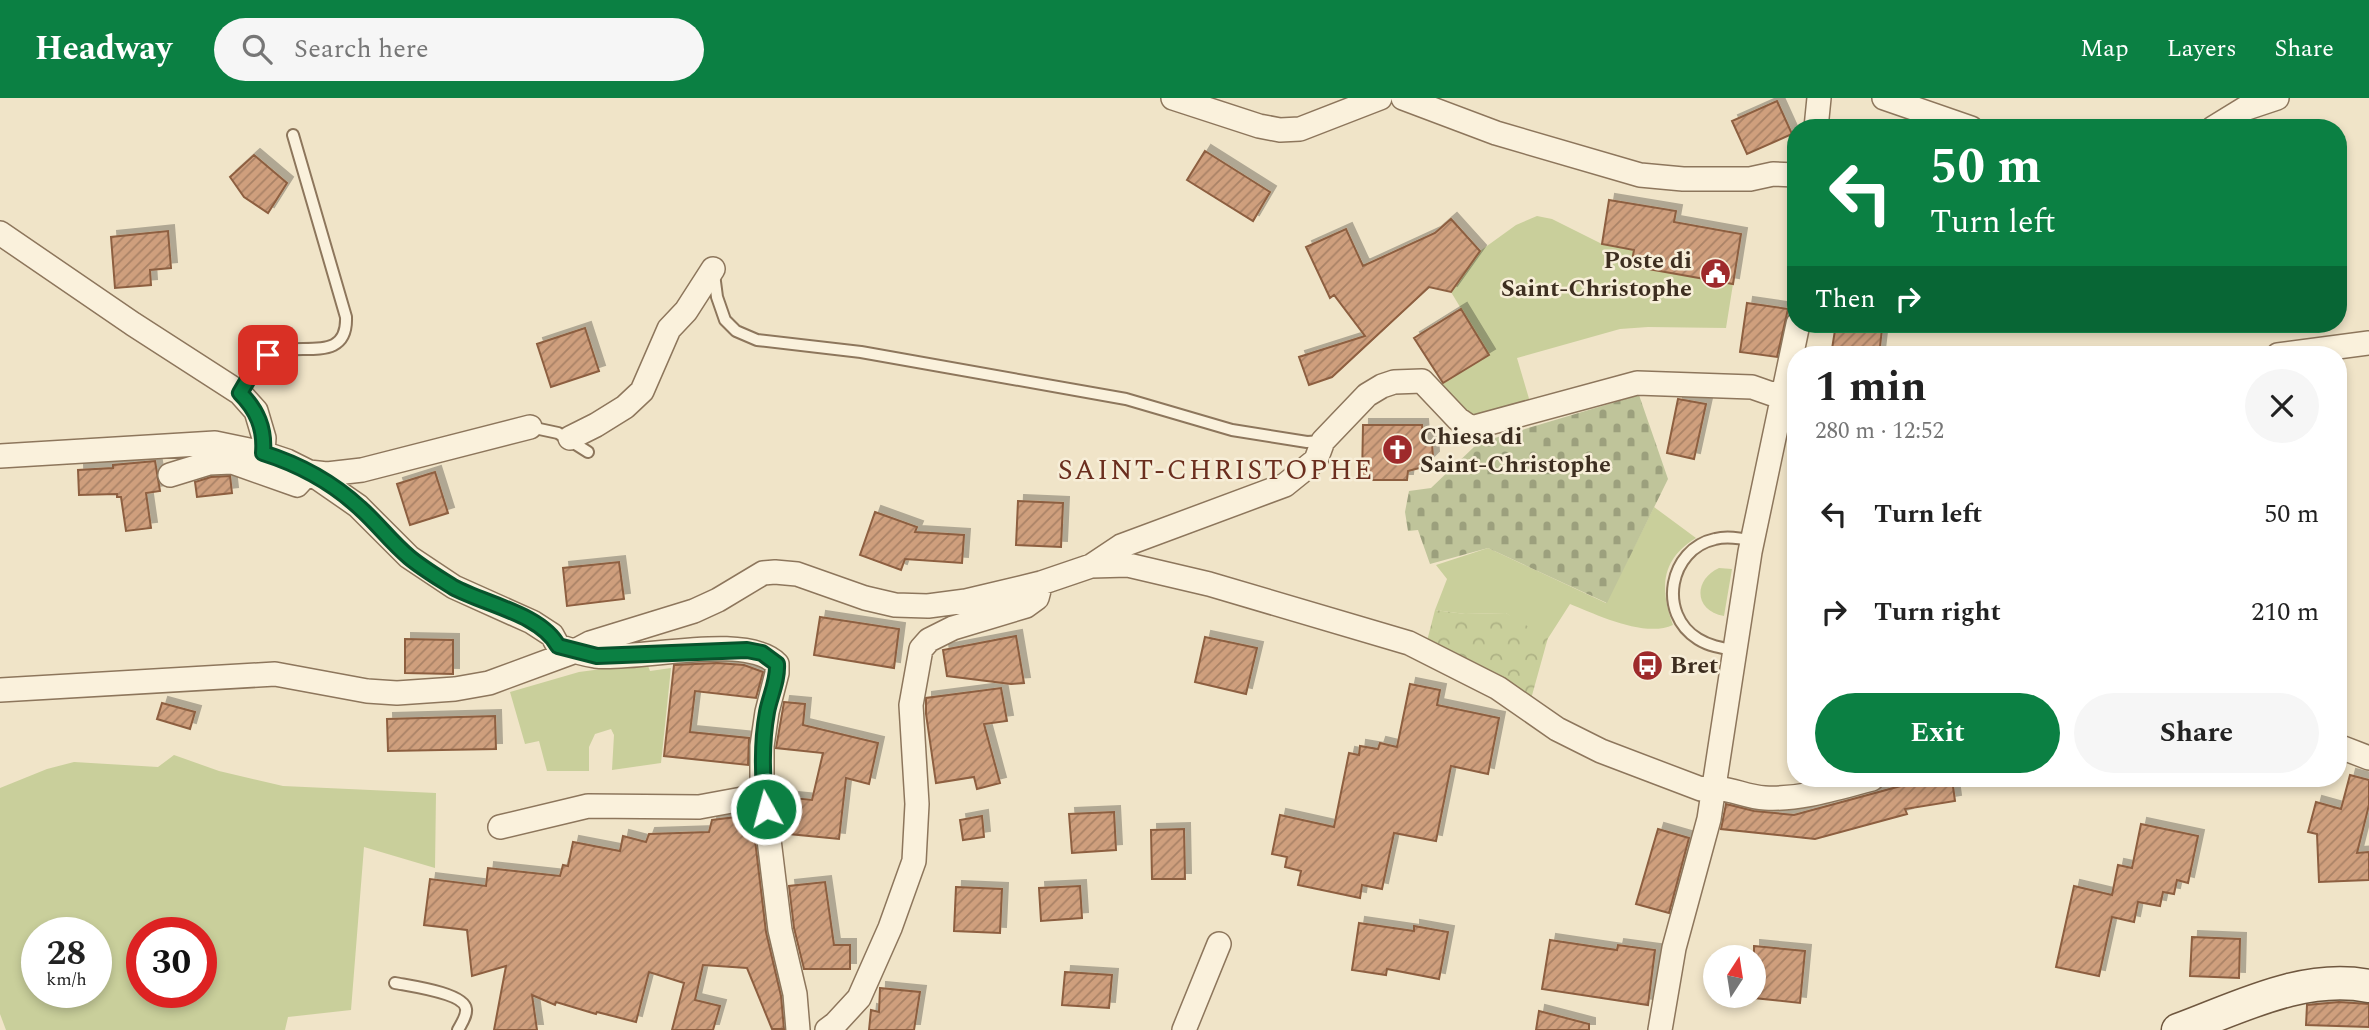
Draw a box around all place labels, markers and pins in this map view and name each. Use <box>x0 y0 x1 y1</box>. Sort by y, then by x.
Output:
place label: Poste di Saint-Christophe <box>1501 243 1692 307</box>
public building icon: Poste di Saint-Christophe <box>1698 257 1732 291</box>
pin <box>238 325 298 385</box>
place label: Chiesa di Saint-Christophe <box>1420 419 1611 483</box>
church icon: Chiesa di Saint-Christophe <box>1380 433 1414 467</box>
bus stop icon: Bret <box>1630 648 1664 682</box>
place label: Bret <box>1670 648 1718 684</box>

